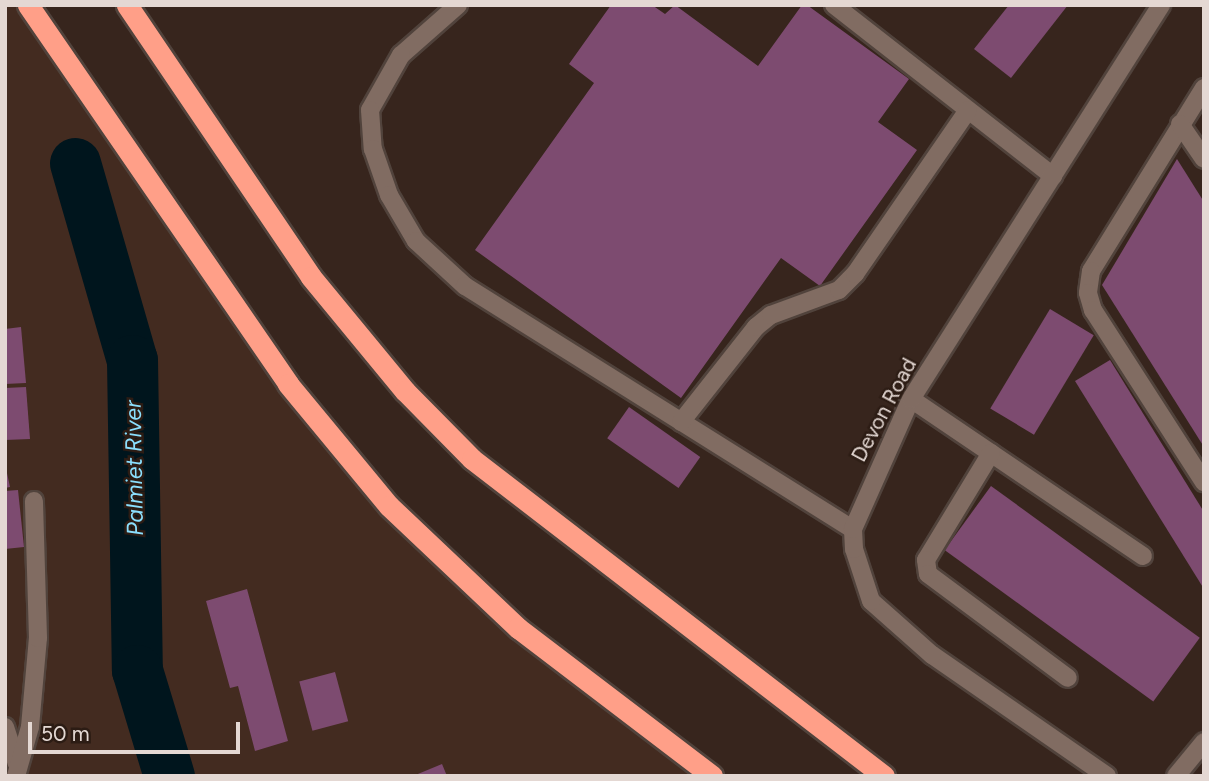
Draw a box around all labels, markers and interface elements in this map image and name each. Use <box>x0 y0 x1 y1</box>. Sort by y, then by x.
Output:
street label: Devon Road <box>846 354 922 466</box>
water label: Palmiet River <box>119 400 149 536</box>
scale bar <box>32 708 243 752</box>
text: 50 m <box>41 721 90 746</box>

